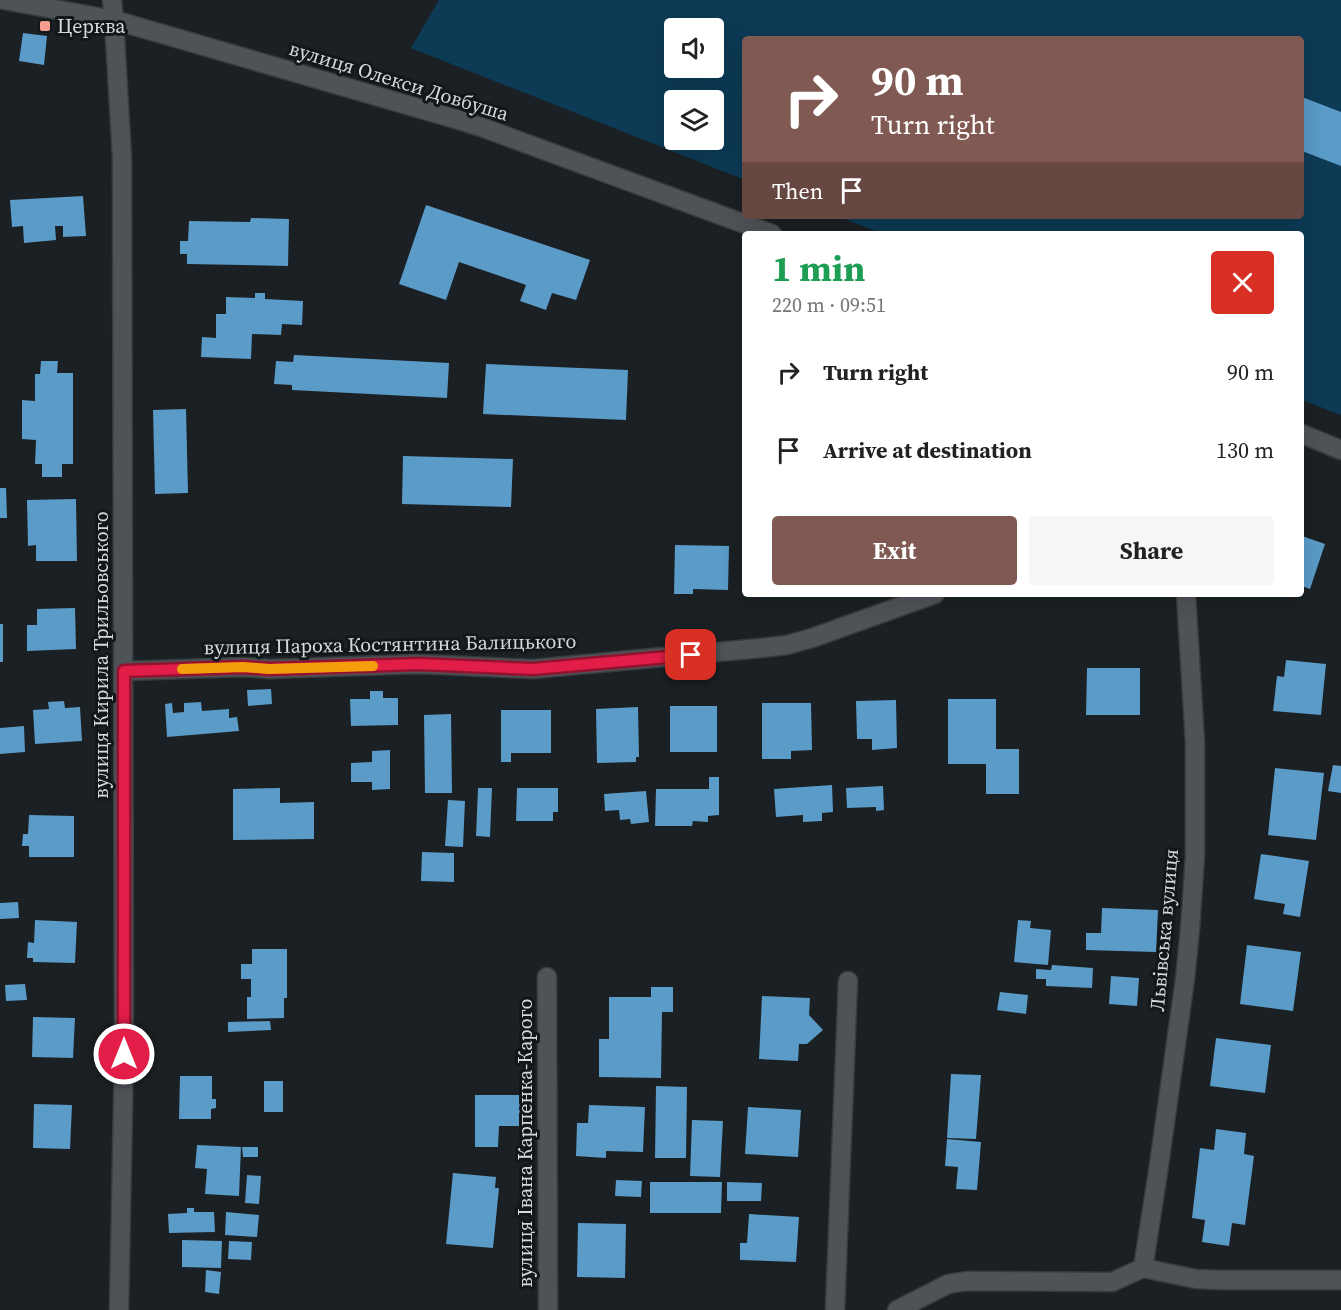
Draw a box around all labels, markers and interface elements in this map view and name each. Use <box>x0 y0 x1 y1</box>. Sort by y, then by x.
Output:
place label: Церква <box>57 12 126 40</box>
map controls <box>664 18 724 150</box>
button: sound <box>664 18 724 78</box>
marker: Церква <box>38 19 52 33</box>
street label: вулиця Олекси Довбуша <box>286 34 513 128</box>
text: 90 m <box>871 51 964 109</box>
icon: right <box>772 60 850 138</box>
button: layers <box>664 90 724 150</box>
text: Turn right <box>871 106 995 143</box>
icon: arrive <box>835 174 868 207</box>
text: Then <box>772 176 823 206</box>
text: 1 min <box>772 244 865 293</box>
button: close <box>1211 251 1274 314</box>
text: 220 m · 09:51 <box>772 291 886 319</box>
icon: right <box>772 356 805 389</box>
text: Turn right <box>823 357 928 387</box>
text: 90 m <box>1227 357 1274 387</box>
icon: arrive <box>772 434 805 467</box>
text: Arrive at destination <box>823 435 1032 465</box>
text: 130 m <box>1216 435 1274 465</box>
street label: вулиця Кирила Трильовського <box>87 511 115 799</box>
button: Exit <box>772 516 1017 585</box>
button: Share <box>1029 516 1274 585</box>
street label: вулиця Пароха Костянтина Балицького <box>203 627 577 661</box>
pin <box>665 629 716 680</box>
icon: arrive <box>674 638 707 671</box>
street label: Львівська вулиця <box>1143 848 1185 1012</box>
street label: вулиця Івана Карпенка-Карого <box>511 998 539 1288</box>
position arrow <box>92 1022 156 1086</box>

